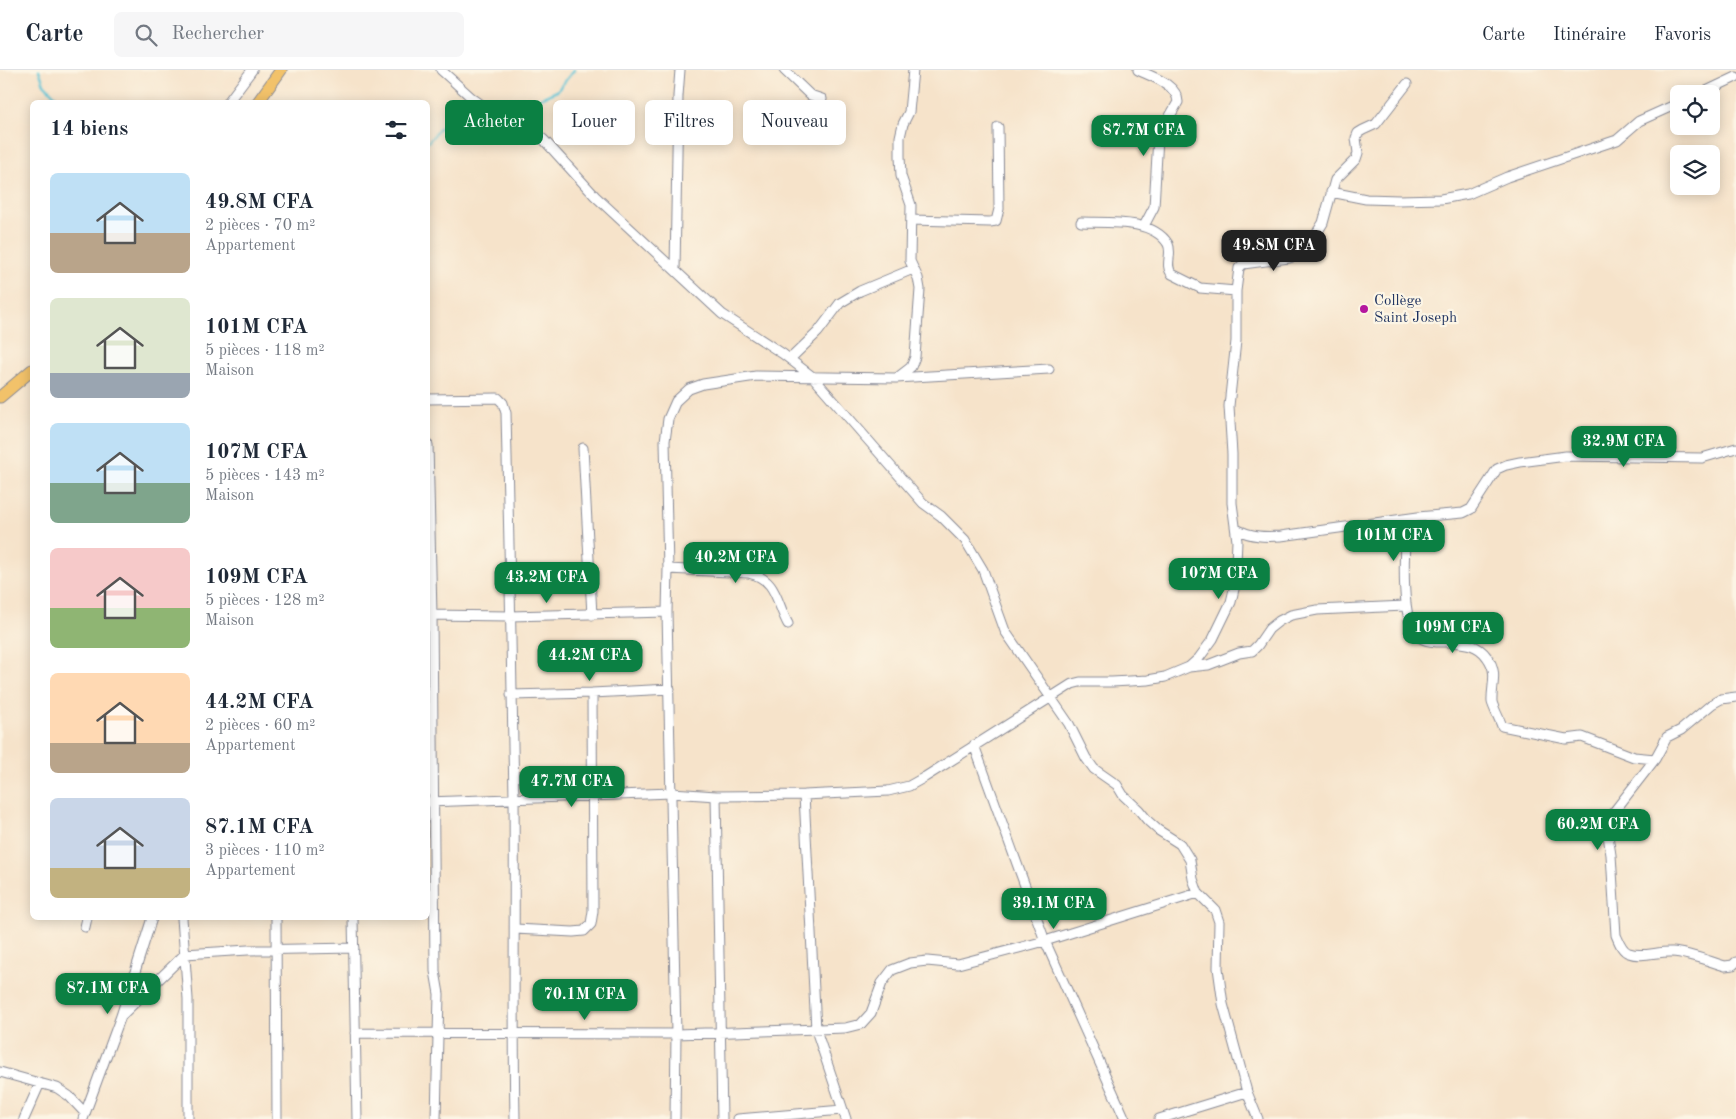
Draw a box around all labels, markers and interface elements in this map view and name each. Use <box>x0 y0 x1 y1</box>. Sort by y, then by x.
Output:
search box <box>114 12 464 57</box>
icon: search <box>132 21 160 49</box>
text: Carte <box>25 23 84 47</box>
text: Rechercher <box>172 25 264 44</box>
text: Carte <box>1482 26 1525 44</box>
text: Itinéraire <box>1553 26 1626 44</box>
text: Favoris <box>1654 26 1711 44</box>
map controls <box>1670 85 1720 195</box>
button: locate <box>1670 85 1720 135</box>
chip: Acheter <box>445 100 543 145</box>
chip: Louer <box>553 100 635 145</box>
chip: Filtres <box>645 100 733 145</box>
chip: Nouveau <box>743 100 846 145</box>
pin: 87.7M CFA <box>1087 114 1201 157</box>
icon: filters <box>382 116 410 144</box>
text: 14 biens <box>50 119 128 140</box>
text: 87.7M CFA <box>1103 123 1185 139</box>
button: layers <box>1670 145 1720 195</box>
text: 49.8M CFA <box>205 192 314 213</box>
icon: home <box>90 193 150 253</box>
text: 2 pièces · 70 m² <box>205 218 315 234</box>
pin: 49.8M CFA <box>1217 230 1331 272</box>
text: Appartement <box>205 238 296 254</box>
text: 49.8M CFA <box>1233 238 1315 254</box>
place label: Collège Saint Joseph <box>1374 294 1457 326</box>
marker: Collège Saint Joseph <box>1358 303 1370 315</box>
text: 101M CFA <box>205 317 308 338</box>
icon: home <box>90 318 150 378</box>
text: 5 pièces · 118 m² <box>205 343 325 359</box>
text: Maison <box>205 363 254 379</box>
pin: 32.9M CFA <box>1567 426 1681 468</box>
text: 32.9M CFA <box>1583 434 1665 450</box>
text: 107M CFA <box>205 442 308 463</box>
icon: home <box>90 443 150 503</box>
text: 5 pièces · 143 m² <box>205 468 325 484</box>
text: Maison <box>205 488 254 504</box>
pin: 101M CFA <box>1342 520 1446 562</box>
text: 101M CFA <box>1355 528 1433 544</box>
pin: 40.2M CFA <box>679 542 793 584</box>
text: 40.2M CFA <box>695 550 777 566</box>
pin: 107M CFA <box>1167 558 1271 600</box>
pin: 43.2M CFA <box>490 562 604 604</box>
text: 107M CFA <box>1180 566 1258 582</box>
text: 109M CFA <box>205 567 308 588</box>
icon: home <box>90 568 150 628</box>
text: 43.2M CFA <box>506 570 588 586</box>
text: 5 pièces · 128 m² <box>205 593 325 609</box>
pin: 109M CFA <box>1401 612 1505 654</box>
text: Maison <box>205 613 254 629</box>
text: 109M CFA <box>1414 620 1492 636</box>
pin: 44.2M CFA <box>533 640 647 682</box>
text: 44.2M CFA <box>549 648 631 664</box>
text: 44.2M CFA <box>205 692 314 713</box>
icon: home <box>90 693 150 753</box>
text: 2 pièces · 60 m² <box>205 718 315 734</box>
text: Appartement <box>205 738 296 754</box>
pin: 47.7M CFA <box>515 766 629 808</box>
text: 47.7M CFA <box>531 774 613 790</box>
pin: 60.2M CFA <box>1541 808 1655 851</box>
text: 87.1M CFA <box>205 817 314 838</box>
text: 60.2M CFA <box>1557 817 1639 833</box>
icon: home <box>90 818 150 878</box>
text: 3 pièces · 110 m² <box>205 843 325 859</box>
text: Appartement <box>205 863 296 879</box>
pin: 39.1M CFA <box>997 888 1111 930</box>
text: 39.1M CFA <box>1013 896 1095 912</box>
pin: 87.1M CFA <box>51 972 165 1015</box>
pin: 70.1M CFA <box>528 978 642 1021</box>
text: 87.1M CFA <box>67 981 149 997</box>
text: 70.1M CFA <box>544 987 626 1003</box>

